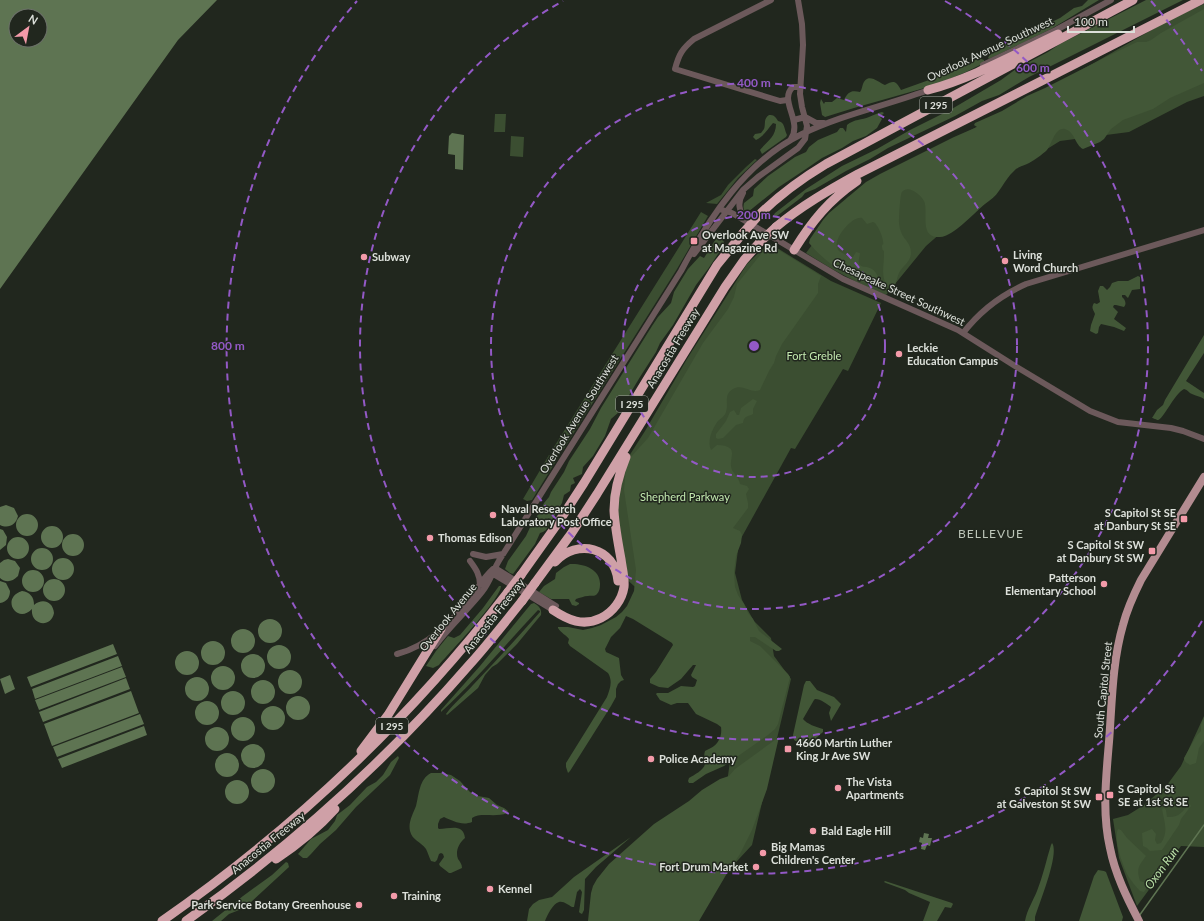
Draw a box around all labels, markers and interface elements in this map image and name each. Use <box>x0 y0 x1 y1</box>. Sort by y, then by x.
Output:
north arrow <box>8 8 48 48</box>
scale bar <box>1068 8 1134 34</box>
text: N <box>27 11 41 27</box>
street label: Overlook Avenue Southwest <box>925 13 1055 84</box>
text: 100 m <box>1074 14 1108 29</box>
text: 600 m <box>1016 60 1050 75</box>
text: 400 m <box>737 75 771 90</box>
road number: I 295 <box>920 97 952 113</box>
text: 200 m <box>737 207 771 222</box>
place label: Overlook Ave SW at Magazine Rd <box>702 228 789 254</box>
marker: Overlook Ave SW at Magazine Rd <box>689 236 699 246</box>
place label: Living Word Church <box>1013 248 1078 274</box>
place label: Subway <box>372 250 410 263</box>
marker: Subway <box>359 252 369 262</box>
street label: Chesapeake Street Southwest <box>831 255 967 328</box>
marker: Living Word Church <box>1000 256 1010 266</box>
street label: Anacostia Freeway <box>644 305 702 390</box>
text: 800 m <box>211 338 245 353</box>
centre of rings <box>747 339 761 353</box>
place label: Leckie Education Campus <box>907 341 998 367</box>
park label: Fort Greble <box>787 349 842 362</box>
marker: Leckie Education Campus <box>894 349 904 359</box>
street label: Overlook Avenue Southwest <box>537 352 621 476</box>
road number: I 295 <box>616 396 648 412</box>
park label: Shepherd Parkway <box>640 490 730 503</box>
place label: Naval Research Laboratory Post Office <box>501 502 612 528</box>
place label: S Capitol St SE at Danbury St SE <box>1094 506 1176 532</box>
marker: Naval Research Laboratory Post Office <box>488 510 498 520</box>
marker: S Capitol St SE at Danbury St SE <box>1179 514 1189 524</box>
district label: BELLEVUE <box>958 526 1024 541</box>
place label: Thomas Edison <box>438 531 512 544</box>
marker: Thomas Edison <box>425 533 435 543</box>
place label: S Capitol St SW at Danbury St SW <box>1057 538 1144 564</box>
marker: S Capitol St SW at Danbury St SW <box>1147 546 1157 556</box>
place label: Patterson Elementary School <box>1005 571 1096 597</box>
street label: Anacostia Freeway <box>460 576 527 656</box>
marker: Patterson Elementary School <box>1099 579 1109 589</box>
street label: Overlook Avenue <box>416 580 479 653</box>
street label: South Capitol Street <box>1091 641 1114 739</box>
road number: I 295 <box>376 718 408 734</box>
place label: 4660 Martin Luther King Jr Ave SW <box>796 736 893 762</box>
marker: 4660 Martin Luther King Jr Ave SW <box>783 744 793 754</box>
place label: Police Academy <box>659 752 736 765</box>
marker: Police Academy <box>646 754 656 764</box>
place label: The Vista Apartments <box>845 775 904 801</box>
place label: S Capitol St SE at 1st St SE <box>1118 782 1188 808</box>
marker: The Vista Apartments <box>833 783 843 793</box>
place label: S Capitol St SW at Galveston St SW <box>997 784 1091 810</box>
marker: S Capitol St SE at 1st St SE <box>1105 790 1115 800</box>
marker: S Capitol St SW at Galveston St SW <box>1094 792 1104 802</box>
street label: Anacostia Freeway <box>228 809 307 876</box>
place label: Bald Eagle Hill <box>821 824 891 837</box>
marker: Bald Eagle Hill <box>808 826 818 836</box>
place label: Big Mamas Children's Center <box>771 840 856 866</box>
water label: Oxon Run <box>1141 844 1182 892</box>
marker: Big Mamas Children's Center <box>758 848 768 858</box>
place label: Fort Drum Market <box>659 860 749 873</box>
marker: Fort Drum Market <box>751 862 761 872</box>
place label: Kennel <box>498 882 532 895</box>
marker: Kennel <box>485 884 495 894</box>
place label: Training <box>402 889 441 902</box>
marker: Training <box>389 891 399 901</box>
place label: Park Service Botany Greenhouse <box>191 898 351 911</box>
marker: Park Service Botany Greenhouse <box>354 900 364 910</box>

